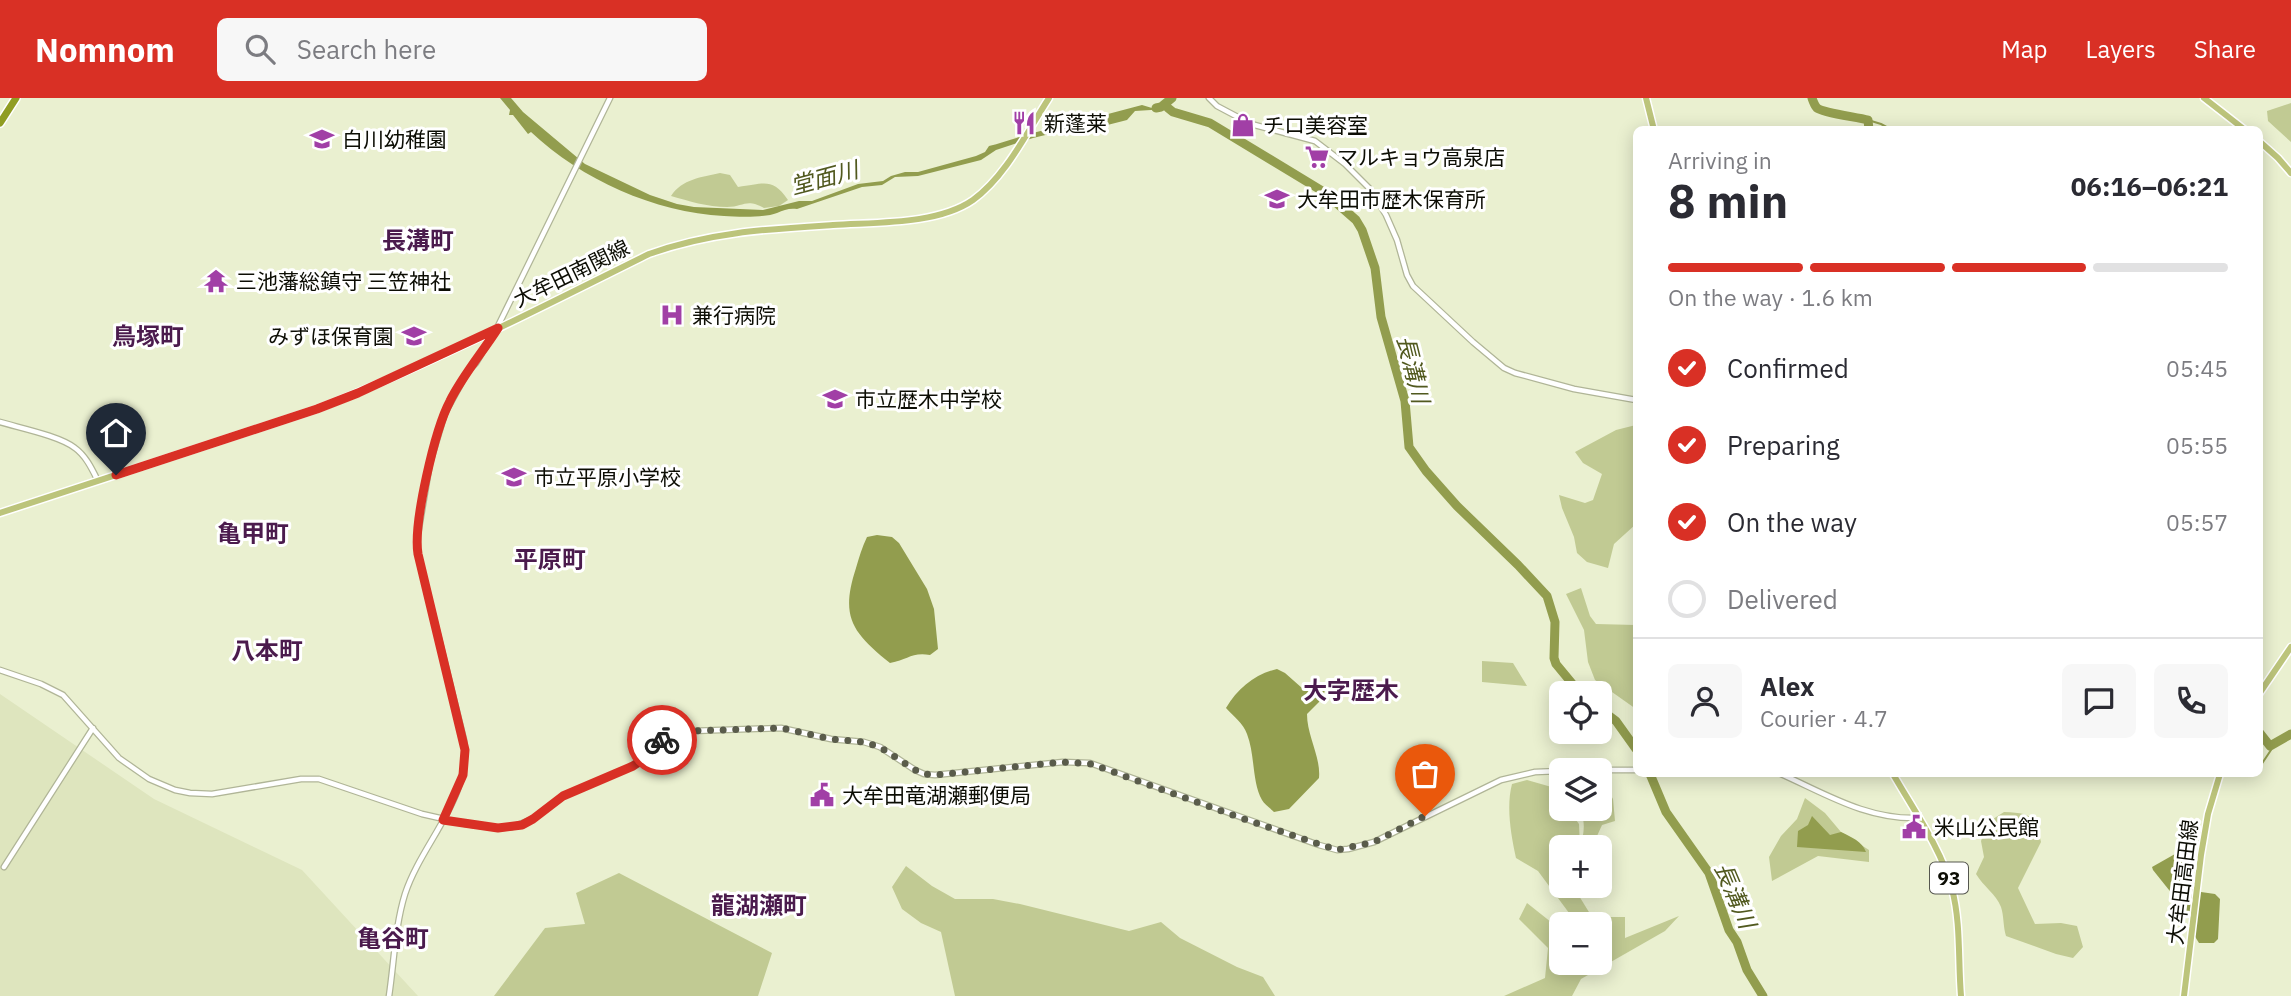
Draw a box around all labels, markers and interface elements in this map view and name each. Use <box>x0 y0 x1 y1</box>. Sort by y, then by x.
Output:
search box <box>217 18 707 81</box>
text: Nomnom <box>35 28 175 71</box>
icon: search <box>241 30 279 68</box>
text: Search here <box>297 32 436 66</box>
text: Map <box>2001 33 2048 65</box>
text: Layers <box>2086 33 2156 65</box>
text: Share <box>2194 33 2256 65</box>
restaurant icon: 新蓬莱 <box>1010 109 1038 137</box>
place label: 新蓬莱 <box>1044 109 1107 137</box>
shop icon: チロ美容室 <box>1229 111 1257 139</box>
place label: チロ美容室 <box>1263 111 1368 139</box>
school or university icon: 白川幼稚園 <box>308 125 336 153</box>
place label: 白川幼稚園 <box>342 125 447 153</box>
supermarket icon: マルキョウ高泉店 <box>1303 143 1331 171</box>
place label: マルキョウ高泉店 <box>1337 143 1505 171</box>
text: Arriving in <box>1668 145 1772 175</box>
water label: 堂面川 <box>787 153 864 200</box>
text: 06:16–06:21 <box>2071 169 2228 203</box>
text: 8 min <box>1668 171 1788 231</box>
school or university icon: 大牟田市歴木保育所 <box>1263 185 1291 213</box>
place label: 大牟田市歴木保育所 <box>1297 185 1486 213</box>
district label: 長溝町 <box>382 224 454 256</box>
street label: 大牟田南関線 <box>508 233 634 313</box>
temple icon: 三池藩総鎮守 三笠神社 <box>202 267 230 295</box>
place label: 三池藩総鎮守 三笠神社 <box>236 267 451 295</box>
text: On the way · 1.6 km <box>1668 282 1873 312</box>
hospital icon: 兼行病院 <box>658 301 686 329</box>
place label: 兼行病院 <box>692 301 776 329</box>
district label: 鳥塚町 <box>112 320 184 352</box>
place label: みずほ保育園 <box>268 322 394 350</box>
school or university icon: みずほ保育園 <box>400 322 428 350</box>
water label: 長溝川 <box>1391 332 1438 409</box>
icon: check <box>1668 349 1706 387</box>
text: Confirmed <box>1727 351 1849 385</box>
text: 05:45 <box>2166 353 2228 383</box>
school or university icon: 市立歴木中学校 <box>821 385 849 413</box>
place label: 市立歴木中学校 <box>855 385 1002 413</box>
pin <box>86 403 146 475</box>
icon: home <box>97 414 135 452</box>
icon: check <box>1668 426 1706 464</box>
text: Preparing <box>1727 428 1840 462</box>
text: 05:55 <box>2166 430 2228 460</box>
school or university icon: 市立平原小学校 <box>500 463 528 491</box>
place label: 市立平原小学校 <box>534 463 681 491</box>
icon: check <box>1668 503 1706 541</box>
text: On the way <box>1727 505 1857 539</box>
text: 05:57 <box>2166 507 2228 537</box>
district label: 亀甲町 <box>217 517 289 549</box>
district label: 平原町 <box>514 543 586 575</box>
text: Delivered <box>1727 582 1838 616</box>
district label: 八本町 <box>231 634 303 666</box>
button: person <box>1668 664 1742 738</box>
button: chat <box>2062 664 2136 738</box>
button: phone <box>2154 664 2228 738</box>
text: Alex <box>1760 669 1814 703</box>
district label: 大字歴木 <box>1303 674 1399 706</box>
map controls <box>1549 681 1612 975</box>
button: locate <box>1549 681 1612 744</box>
text: Courier · 4.7 <box>1760 703 1888 733</box>
courier <box>627 705 697 775</box>
icon: bike <box>643 721 681 759</box>
pin <box>1395 744 1455 816</box>
icon: bag <box>1406 755 1444 793</box>
button: layers <box>1549 758 1612 821</box>
public building icon: 大牟田竜湖瀬郵便局 <box>808 781 836 809</box>
place label: 大牟田竜湖瀬郵便局 <box>842 781 1031 809</box>
public building icon: 米山公民館 <box>1900 813 1928 841</box>
place label: 米山公民館 <box>1934 813 2039 841</box>
street label: 大牟田高田線 <box>2160 818 2204 946</box>
button: + <box>1549 835 1612 898</box>
water label: 長溝川 <box>1709 857 1764 935</box>
road number: 93 <box>1930 862 1968 894</box>
district label: 龍湖瀬町 <box>711 889 807 921</box>
button: − <box>1549 912 1612 975</box>
district label: 亀谷町 <box>357 922 429 954</box>

